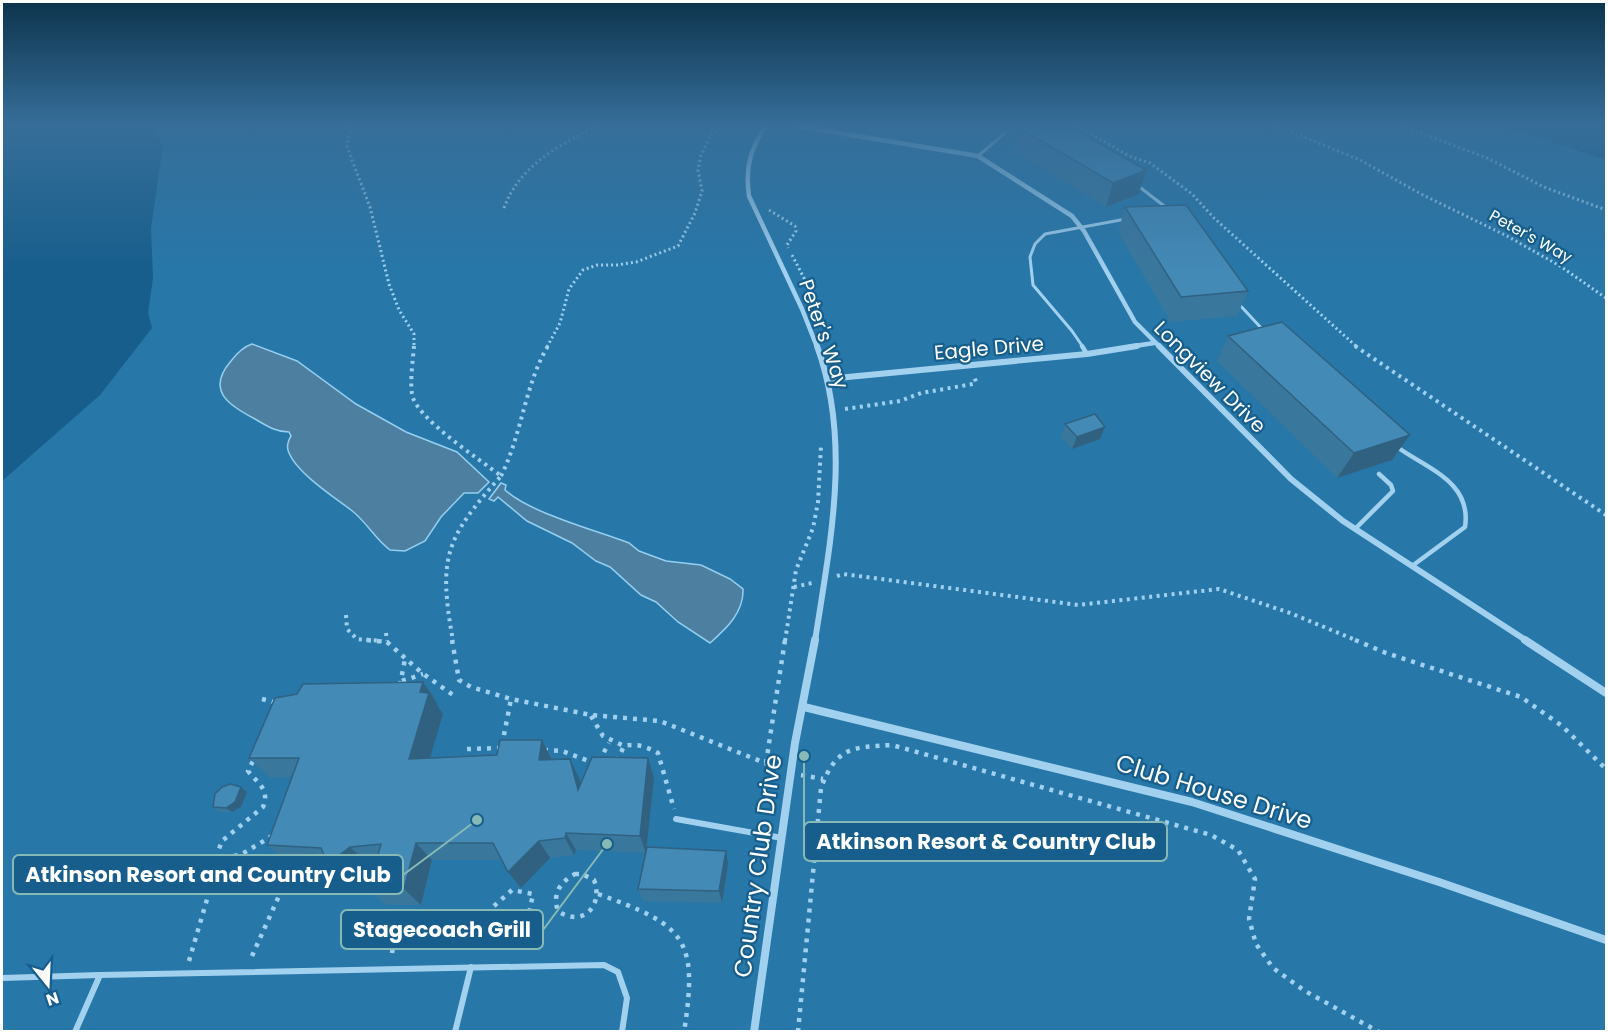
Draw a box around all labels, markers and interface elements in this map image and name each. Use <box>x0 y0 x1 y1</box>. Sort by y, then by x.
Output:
street label: Peter's Way <box>1485 204 1576 269</box>
street label: Peter's Way <box>792 275 856 393</box>
street label: Longview Drive <box>1148 315 1272 439</box>
street label: Eagle Drive <box>933 329 1045 367</box>
street label: Club House Drive <box>1112 746 1316 837</box>
street label: Country Club Drive <box>726 752 789 980</box>
callout: Atkinson Resort & Country Club <box>804 822 1167 861</box>
text: Atkinson Resort & Country Club <box>816 827 1156 856</box>
callout: Atkinson Resort and Country Club <box>13 855 403 894</box>
text: Atkinson Resort and Country Club <box>25 860 391 889</box>
callout: Stagecoach Grill <box>341 910 543 949</box>
text: Stagecoach Grill <box>353 915 531 944</box>
north arrow <box>18 955 78 1015</box>
text: N <box>43 986 62 1012</box>

